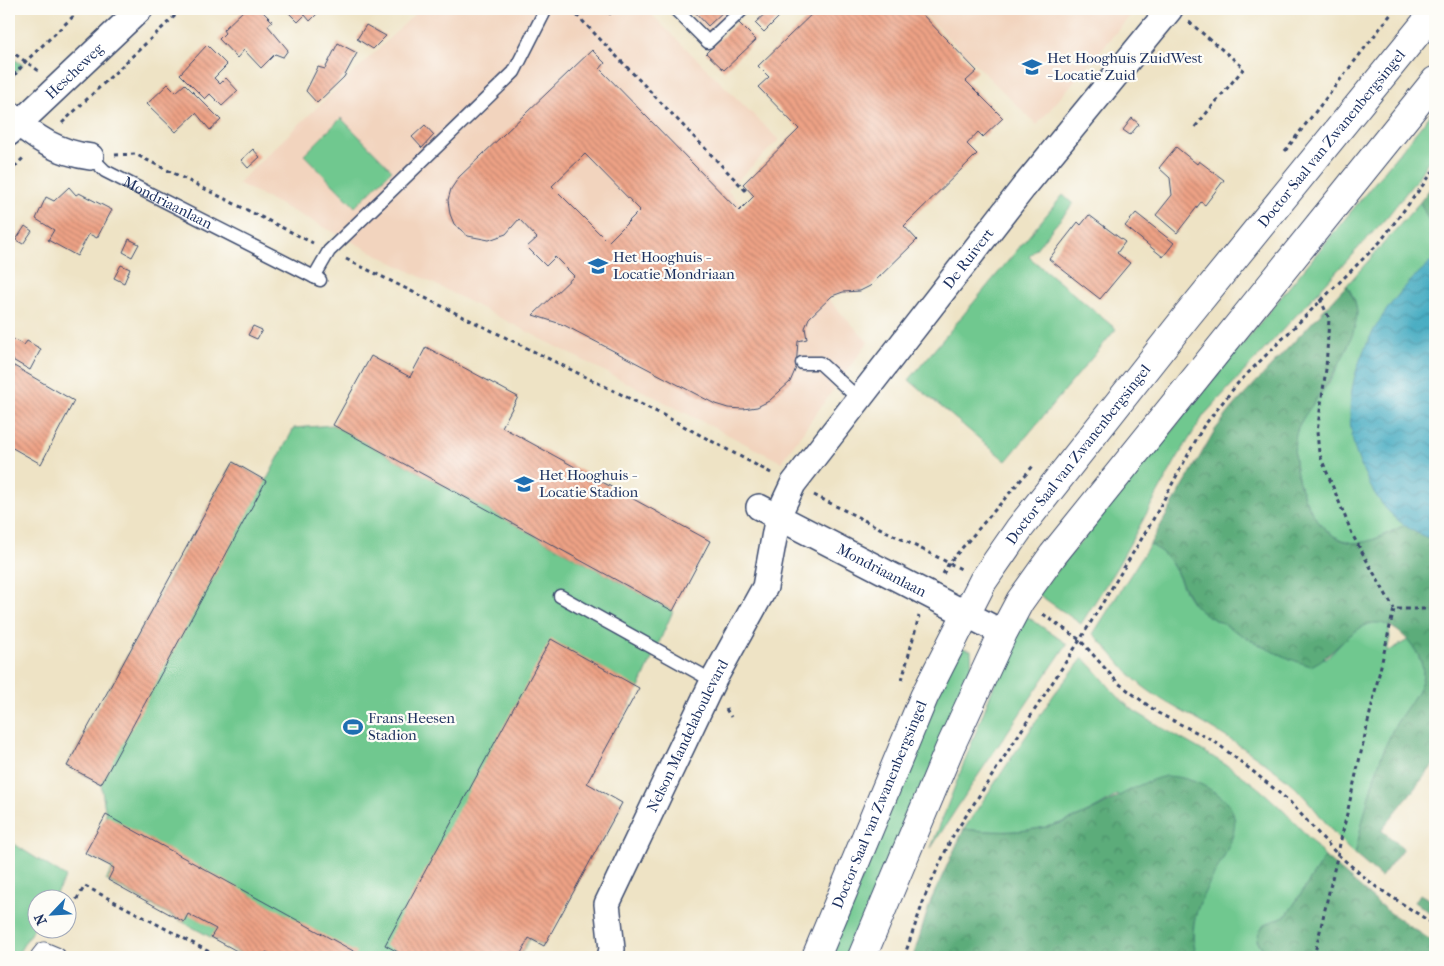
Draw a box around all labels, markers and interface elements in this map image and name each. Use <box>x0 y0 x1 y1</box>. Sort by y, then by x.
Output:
street label: Hescheweg <box>42 39 108 103</box>
street label: Doctor Saal van Zwanenbergsingel <box>1254 46 1409 231</box>
place label: Het Hooghuis ZuidWest - Locatie Zuid <box>1047 49 1203 84</box>
school or university icon: Het Hooghuis ZuidWest - Locatie Zuid <box>1021 56 1043 78</box>
street label: Mondriaanlaan <box>120 173 216 233</box>
street label: De Ruivert <box>939 224 998 292</box>
place label: Het Hooghuis - Locatie Mondriaan <box>613 248 735 283</box>
school or university icon: Het Hooghuis - Locatie Mondriaan <box>587 255 609 277</box>
street label: Doctor Saal van Zwanenbergsingel <box>1002 361 1154 548</box>
place label: Het Hooghuis - Locatie Stadion <box>539 466 639 501</box>
school or university icon: Het Hooghuis - Locatie Stadion <box>513 473 535 495</box>
street label: Mondriaanlaan <box>834 540 930 601</box>
street label: Nelson Mandelaboulevard <box>643 656 733 815</box>
street label: Doctor Saal van Zwanenbergsingel <box>828 698 931 911</box>
place label: Frans Heesen Stadion <box>368 709 455 744</box>
sports icon: Frans Heesen Stadion <box>342 716 364 738</box>
north arrow <box>28 888 78 938</box>
text: N <box>31 911 51 928</box>

